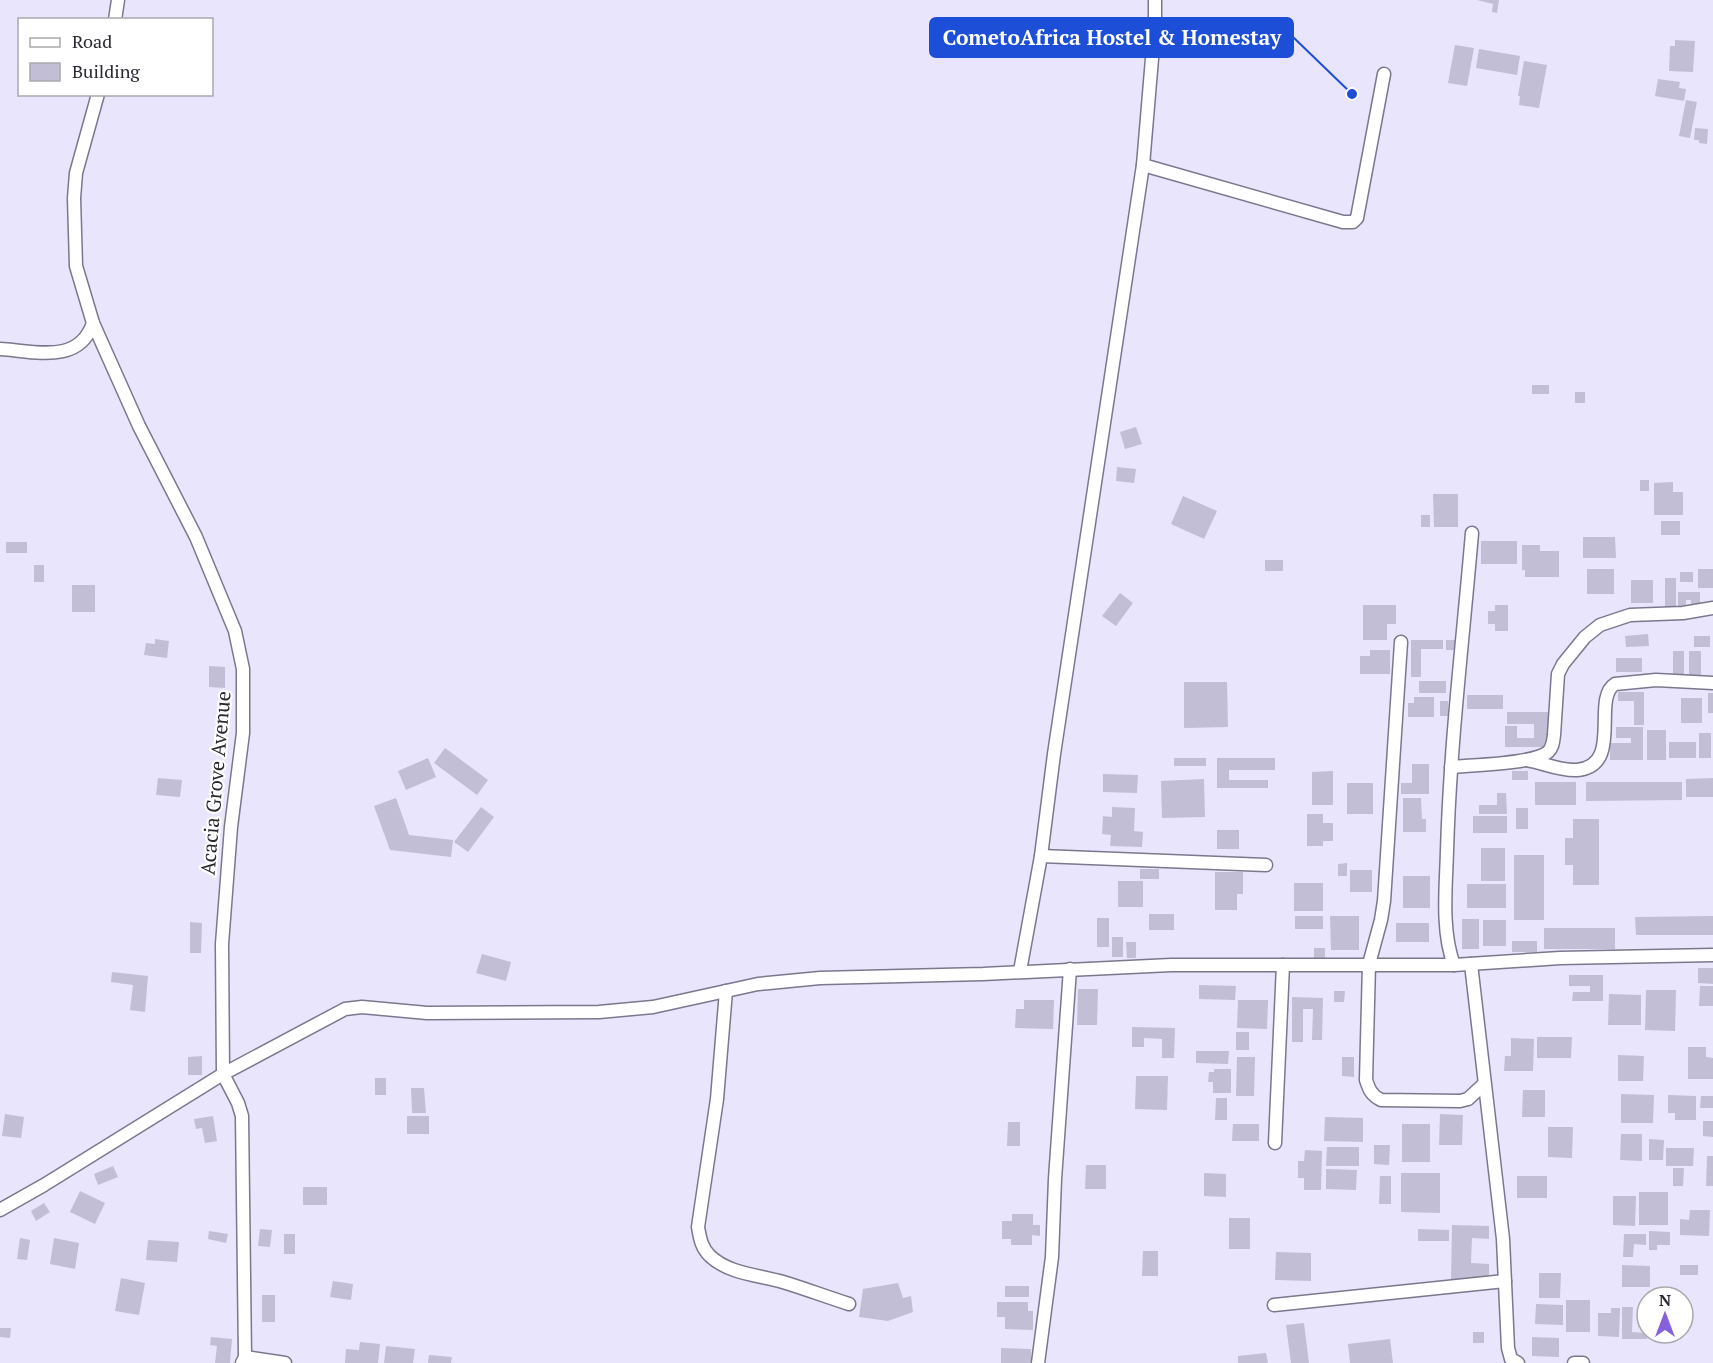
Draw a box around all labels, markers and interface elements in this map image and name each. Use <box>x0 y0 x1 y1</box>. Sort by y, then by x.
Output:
legend <box>18 18 213 96</box>
callout: CometoAfrica Hostel & Homestay <box>930 18 1293 57</box>
text: CometoAfrica Hostel & Homestay <box>943 23 1282 51</box>
text: Road <box>72 29 112 53</box>
text: Building <box>72 59 140 83</box>
street label: Acacia Grove Avenue <box>194 690 236 876</box>
north arrow <box>1635 1285 1695 1345</box>
text: N <box>1659 1289 1671 1311</box>

